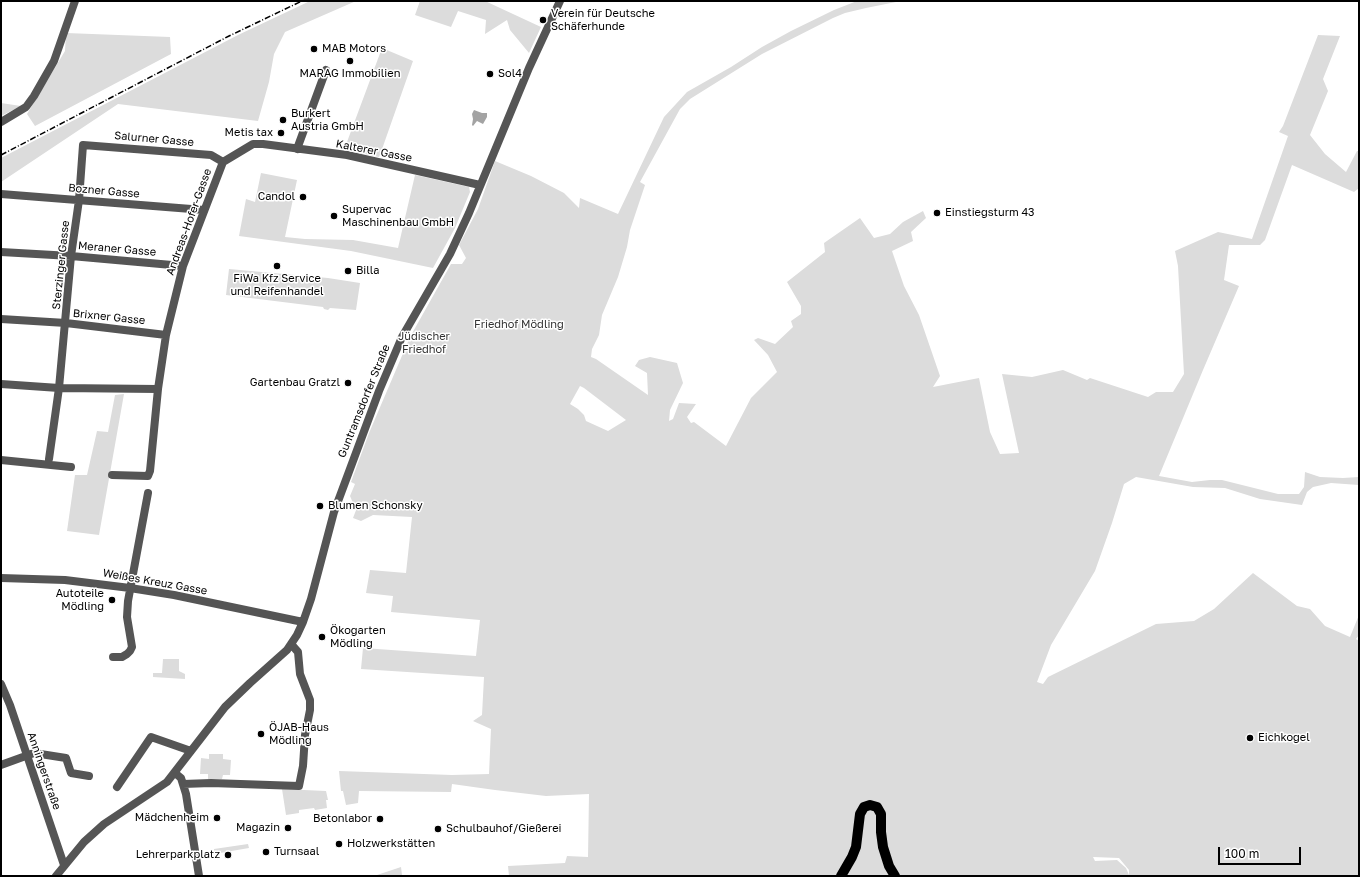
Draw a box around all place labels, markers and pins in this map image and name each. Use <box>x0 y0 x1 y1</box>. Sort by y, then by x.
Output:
place label: Verein für Deutsche Schäferhunde <box>551 7 655 33</box>
marker: Verein für Deutsche Schäferhunde <box>538 15 548 25</box>
place label: MAB Motors <box>322 42 386 56</box>
marker: MAB Motors <box>309 44 319 54</box>
marker: MARAG Immobilien <box>345 56 355 66</box>
place label: MARAG Immobilien <box>300 67 400 81</box>
place label: Sol4 <box>498 67 522 81</box>
marker: Sol4 <box>485 69 495 79</box>
place label: Burkert Austria GmbH <box>291 107 364 133</box>
marker: Burkert Austria GmbH <box>278 115 288 125</box>
place label: Metis tax <box>225 126 273 140</box>
marker: Metis tax <box>276 128 286 138</box>
place label: Candol <box>258 190 295 204</box>
marker: Candol <box>298 192 308 202</box>
place label: Supervac Maschinenbau GmbH <box>342 203 454 229</box>
place label: Einstiegsturm 43 <box>945 206 1035 220</box>
marker: Einstiegsturm 43 <box>932 208 942 218</box>
marker: Supervac Maschinenbau GmbH <box>329 211 339 221</box>
marker: FiWa Kfz Service und Reifenhandel <box>272 261 282 271</box>
place label: Billa <box>356 264 380 278</box>
marker: Billa <box>343 266 353 276</box>
place label: FiWa Kfz Service und Reifenhandel <box>230 272 324 298</box>
place label: Gartenbau Gratzl <box>250 376 340 390</box>
marker: Gartenbau Gratzl <box>343 378 353 388</box>
place label: Blumen Schonsky <box>328 499 423 513</box>
marker: Blumen Schonsky <box>315 501 325 511</box>
place label: Autoteile Mödling <box>56 587 104 613</box>
marker: Autoteile Mödling <box>107 595 117 605</box>
place label: Ökogarten Mödling <box>330 624 386 650</box>
marker: Ökogarten Mödling <box>317 632 327 642</box>
place label: ÖJAB-Haus Mödling <box>269 721 329 747</box>
marker: ÖJAB-Haus Mödling <box>256 729 266 739</box>
place label: Eichkogel <box>1258 731 1310 745</box>
marker: Eichkogel <box>1245 733 1255 743</box>
place label: Mädchenheim <box>135 811 209 825</box>
place label: Betonlabor <box>313 812 372 826</box>
marker: Mädchenheim <box>212 813 222 823</box>
marker: Betonlabor <box>375 814 385 824</box>
place label: Magazin <box>236 821 280 835</box>
place label: Schulbauhof/Gießerei <box>446 822 562 836</box>
marker: Magazin <box>283 823 293 833</box>
marker: Schulbauhof/Gießerei <box>433 824 443 834</box>
place label: Holzwerkstätten <box>347 837 435 851</box>
marker: Holzwerkstätten <box>334 839 344 849</box>
place label: Turnsaal <box>274 845 319 859</box>
marker: Turnsaal <box>261 847 271 857</box>
place label: Lehrerparkplatz <box>136 848 220 862</box>
marker: Lehrerparkplatz <box>223 850 233 860</box>

